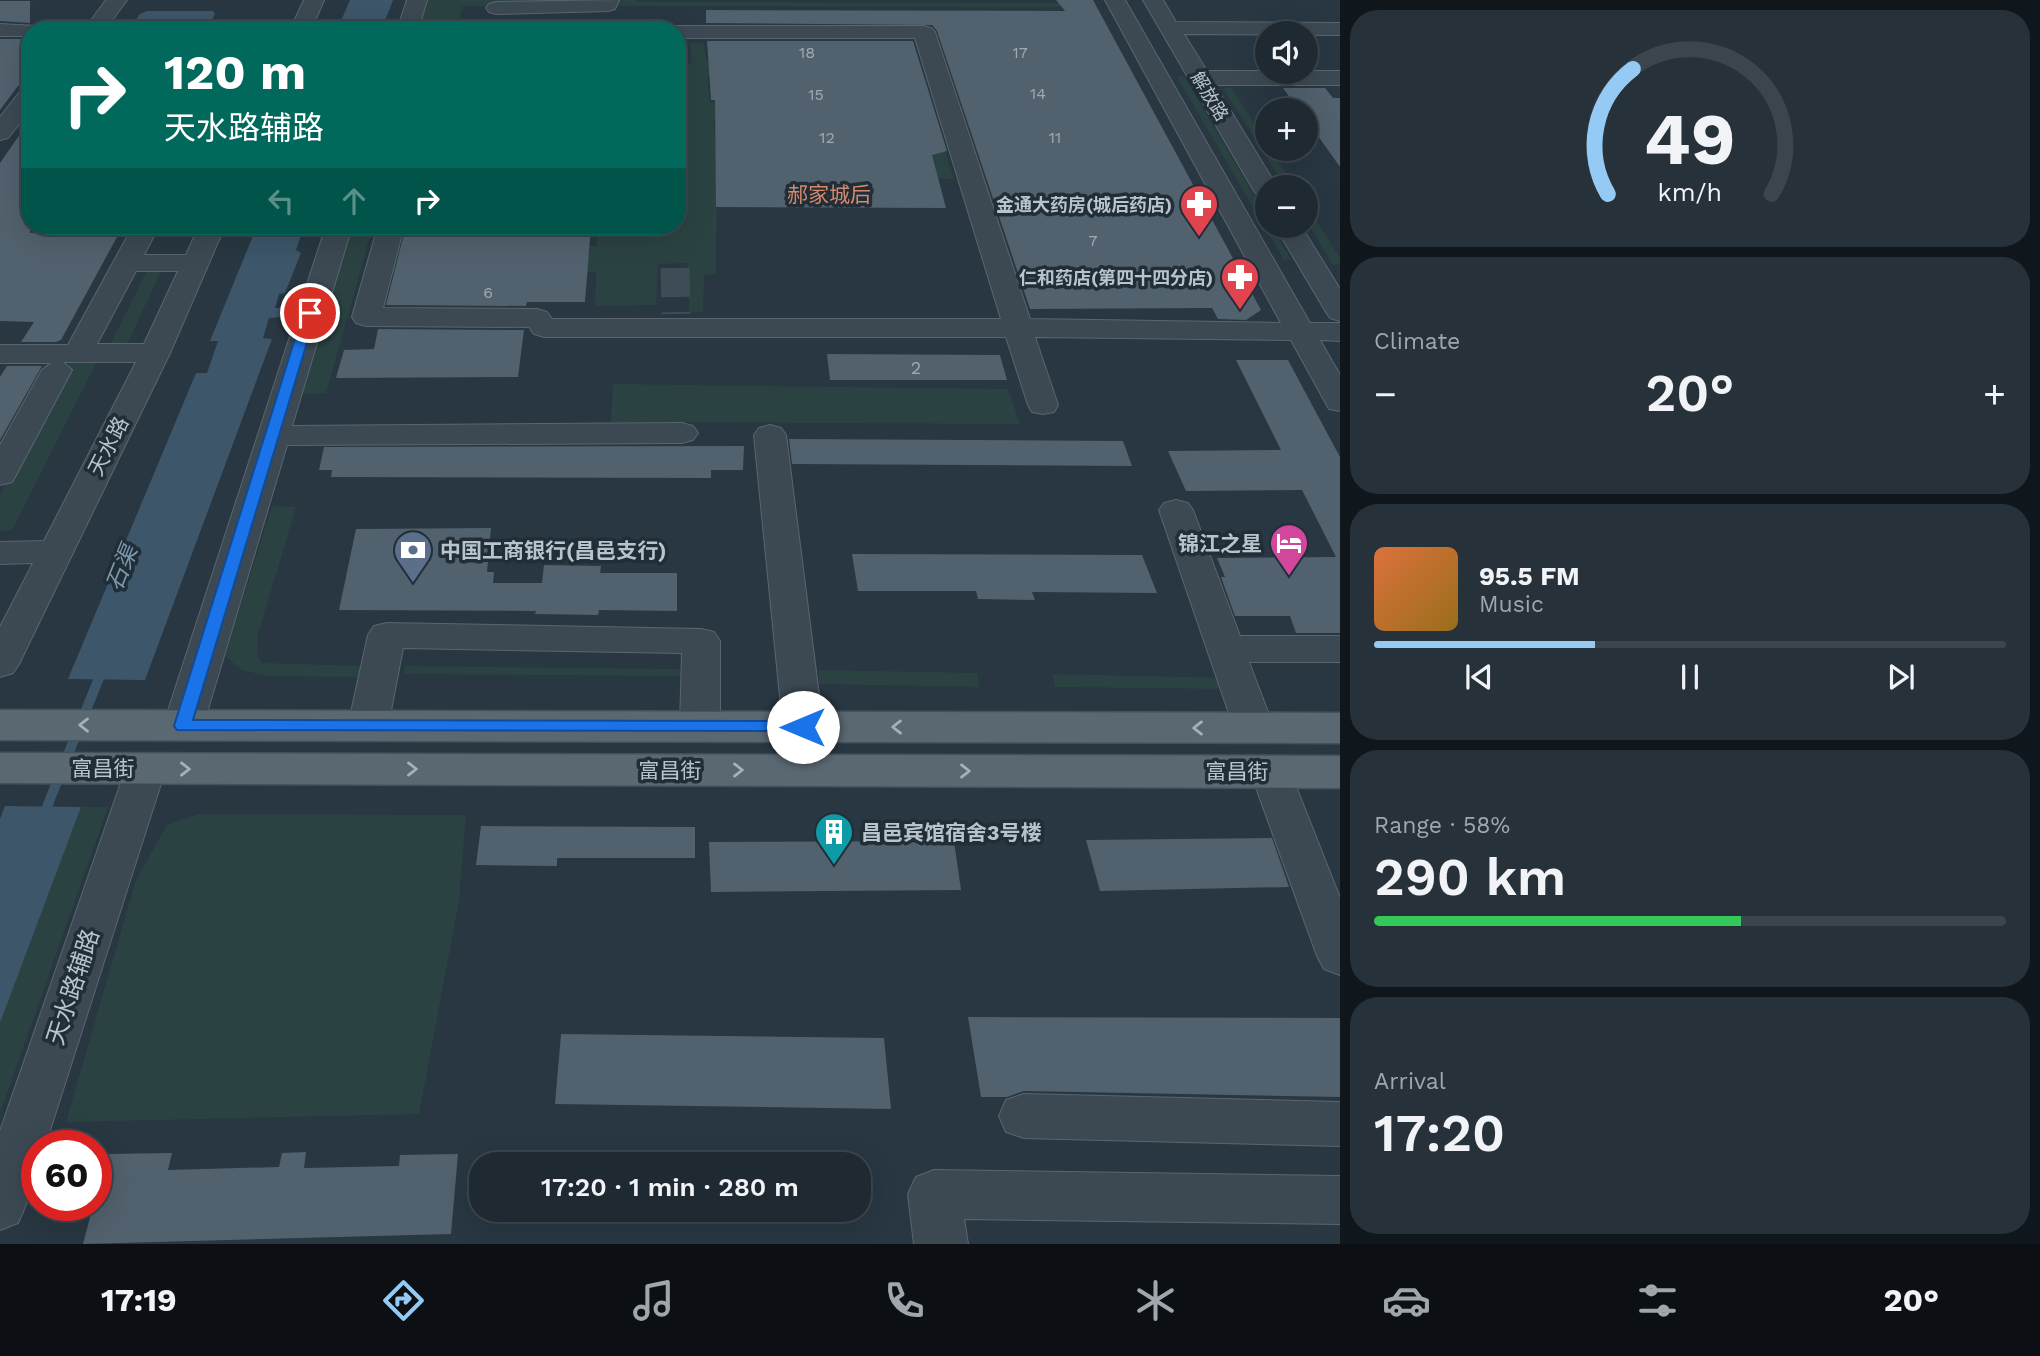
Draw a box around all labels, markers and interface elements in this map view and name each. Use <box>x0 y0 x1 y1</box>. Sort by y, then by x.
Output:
map controls <box>1255 21 1318 238</box>
button: sound <box>1255 21 1318 84</box>
text: 120 m <box>164 43 306 101</box>
house number: 18 <box>799 43 815 62</box>
house number: 17 <box>1012 43 1028 62</box>
icon: right <box>49 49 140 140</box>
street label: 解放路 <box>1187 67 1233 125</box>
house number: 14 <box>1030 84 1046 103</box>
house number: 15 <box>808 85 824 104</box>
text: 49 <box>1644 97 1736 183</box>
button: + <box>1255 98 1318 161</box>
text: 天水路辅路 <box>164 109 324 147</box>
house number: 12 <box>819 128 835 147</box>
house number: 11 <box>1049 128 1061 147</box>
button: − <box>1255 175 1318 238</box>
text: km/h <box>1658 178 1722 207</box>
icon: left <box>262 182 300 220</box>
icon: ahead <box>335 182 373 220</box>
icon: right <box>408 182 446 220</box>
district label: 郝家城后 <box>787 182 871 207</box>
pharmacy icon: 金通大药房(城后药店) <box>1178 183 1220 238</box>
place label: 金通大药房(城后药店) <box>996 194 1172 215</box>
house number: 7 <box>1089 231 1098 250</box>
pharmacy icon: 仁和药店(第四十四分店) <box>1219 256 1261 311</box>
place label: 仁和药店(第四十四分店) <box>1019 267 1213 288</box>
pin <box>280 283 340 343</box>
house number: 6 <box>483 283 493 302</box>
icon: arrive <box>291 294 329 332</box>
text: Climate <box>1374 328 1460 355</box>
house number: 2 <box>911 357 921 378</box>
text: 20° <box>1646 363 1734 424</box>
text: − <box>1374 372 1397 416</box>
text: + <box>1983 372 2006 416</box>
street label: 天水路 <box>83 412 133 480</box>
hotel icon: 锦江之星 <box>1268 522 1310 577</box>
bank icon: 中国工商银行(昌邑支行) <box>392 529 434 584</box>
place label: 锦江之星 <box>1178 531 1262 556</box>
place label: 中国工商银行(昌邑支行) <box>440 538 666 563</box>
water label: 石渠 <box>101 539 144 594</box>
text: 95.5 FM <box>1479 561 1580 591</box>
text: Music <box>1479 591 1544 618</box>
icon: previous <box>1460 658 1498 696</box>
icon: pause <box>1671 658 1709 696</box>
icon: next <box>1882 658 1920 696</box>
position arrow <box>766 690 840 764</box>
one-way arrow <box>78 717 89 733</box>
one-way arrow <box>892 719 902 735</box>
one-way arrow <box>1193 720 1203 736</box>
street label: 富昌街 <box>72 756 135 781</box>
street label: 富昌街 <box>639 758 702 783</box>
street label: 富昌街 <box>1206 759 1269 784</box>
one-way arrow <box>180 761 190 777</box>
one-way arrow <box>407 761 418 777</box>
one-way arrow <box>733 762 743 778</box>
one-way arrow <box>960 763 971 779</box>
building icon: 昌邑宾馆宿舍3号楼 <box>813 811 855 866</box>
text: Range · 58% <box>1374 812 1510 839</box>
place label: 昌邑宾馆宿舍3号楼 <box>861 820 1041 845</box>
text: 290 km <box>1374 847 1566 908</box>
street label: 天水路辅路 <box>41 926 105 1048</box>
text: Arrival <box>1374 1068 1446 1095</box>
text: 17:20 <box>1374 1103 1505 1164</box>
speed limit sign: 60 <box>21 1130 112 1221</box>
text: 17:20 · 1 min · 280 m <box>541 1172 799 1202</box>
icon: directions <box>379 1276 428 1325</box>
icon: music <box>629 1276 678 1325</box>
icon: phone <box>880 1276 929 1325</box>
icon: climate <box>1131 1276 1180 1325</box>
icon: car <box>1382 1276 1431 1325</box>
icon: filters <box>1633 1276 1682 1325</box>
text: 17:19 <box>101 1281 177 1319</box>
text: 20° <box>1884 1281 1939 1319</box>

